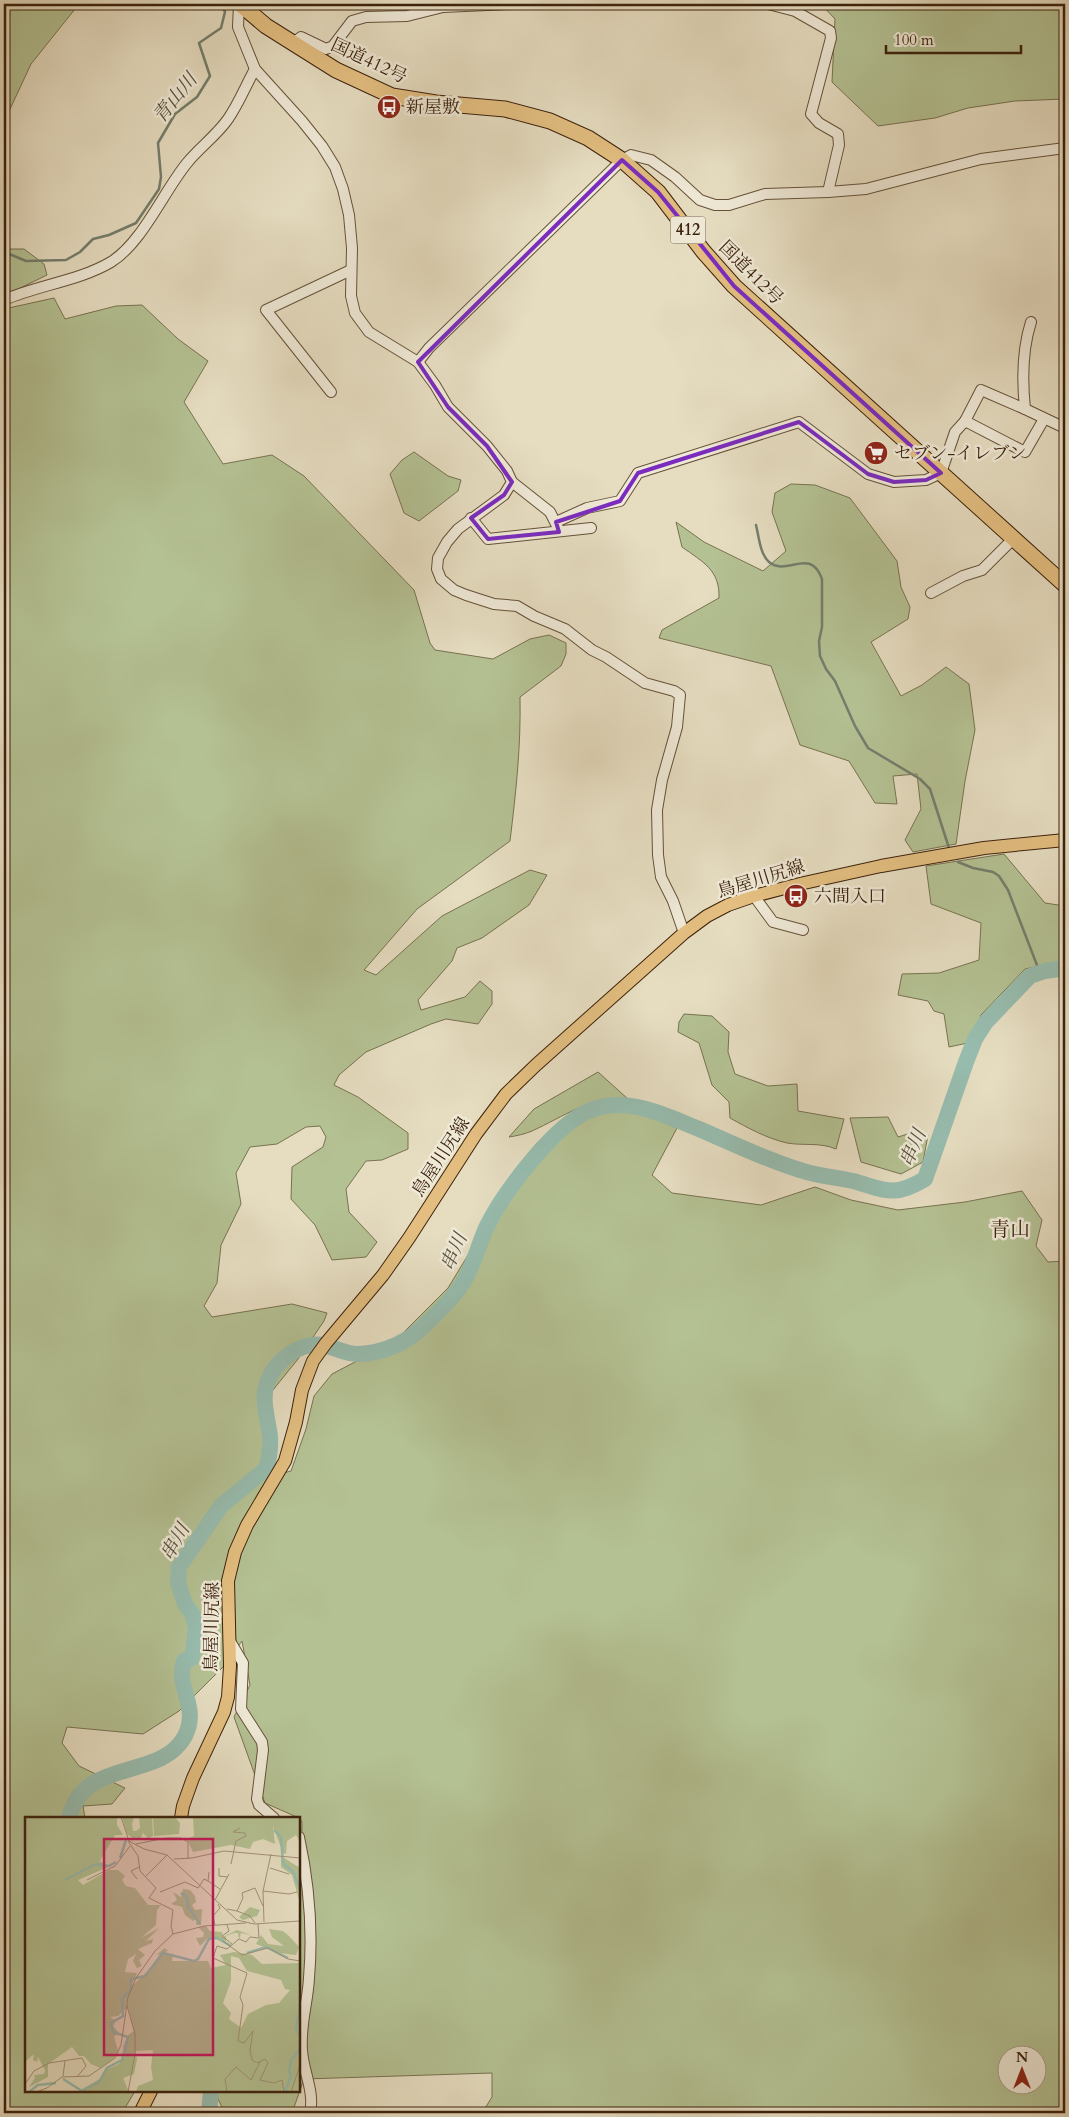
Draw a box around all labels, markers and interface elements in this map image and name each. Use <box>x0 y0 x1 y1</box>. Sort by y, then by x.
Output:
scale bar <box>886 22 1022 54</box>
text: 100 m <box>894 30 934 50</box>
street label: 国道412号 <box>327 32 411 90</box>
water label: 青山川 <box>147 66 204 128</box>
bus stop icon: 新屋敷 <box>376 94 402 120</box>
place label: 新屋敷 <box>406 95 460 120</box>
road number: 412 <box>670 216 706 244</box>
street label: 国道412号 <box>713 235 789 311</box>
supermarket icon: セブン-イレブン <box>863 440 889 466</box>
place label: セブン-イレブン <box>894 441 1027 466</box>
street label: 鳥屋川尻線 <box>714 854 808 904</box>
bus stop icon: 六間入口 <box>783 883 809 909</box>
place label: 六間入口 <box>814 884 886 909</box>
street label: 鳥屋川尻線 <box>406 1112 476 1202</box>
water label: 串川 <box>894 1124 933 1171</box>
district label: 青山 <box>990 1216 1030 1243</box>
water label: 串川 <box>435 1228 474 1275</box>
water label: 串川 <box>154 1517 197 1565</box>
street label: 鳥屋川尻線 <box>199 1582 225 1672</box>
inset map <box>25 1817 300 2092</box>
north arrow <box>996 2044 1046 2094</box>
text: N <box>1016 2048 1028 2067</box>

